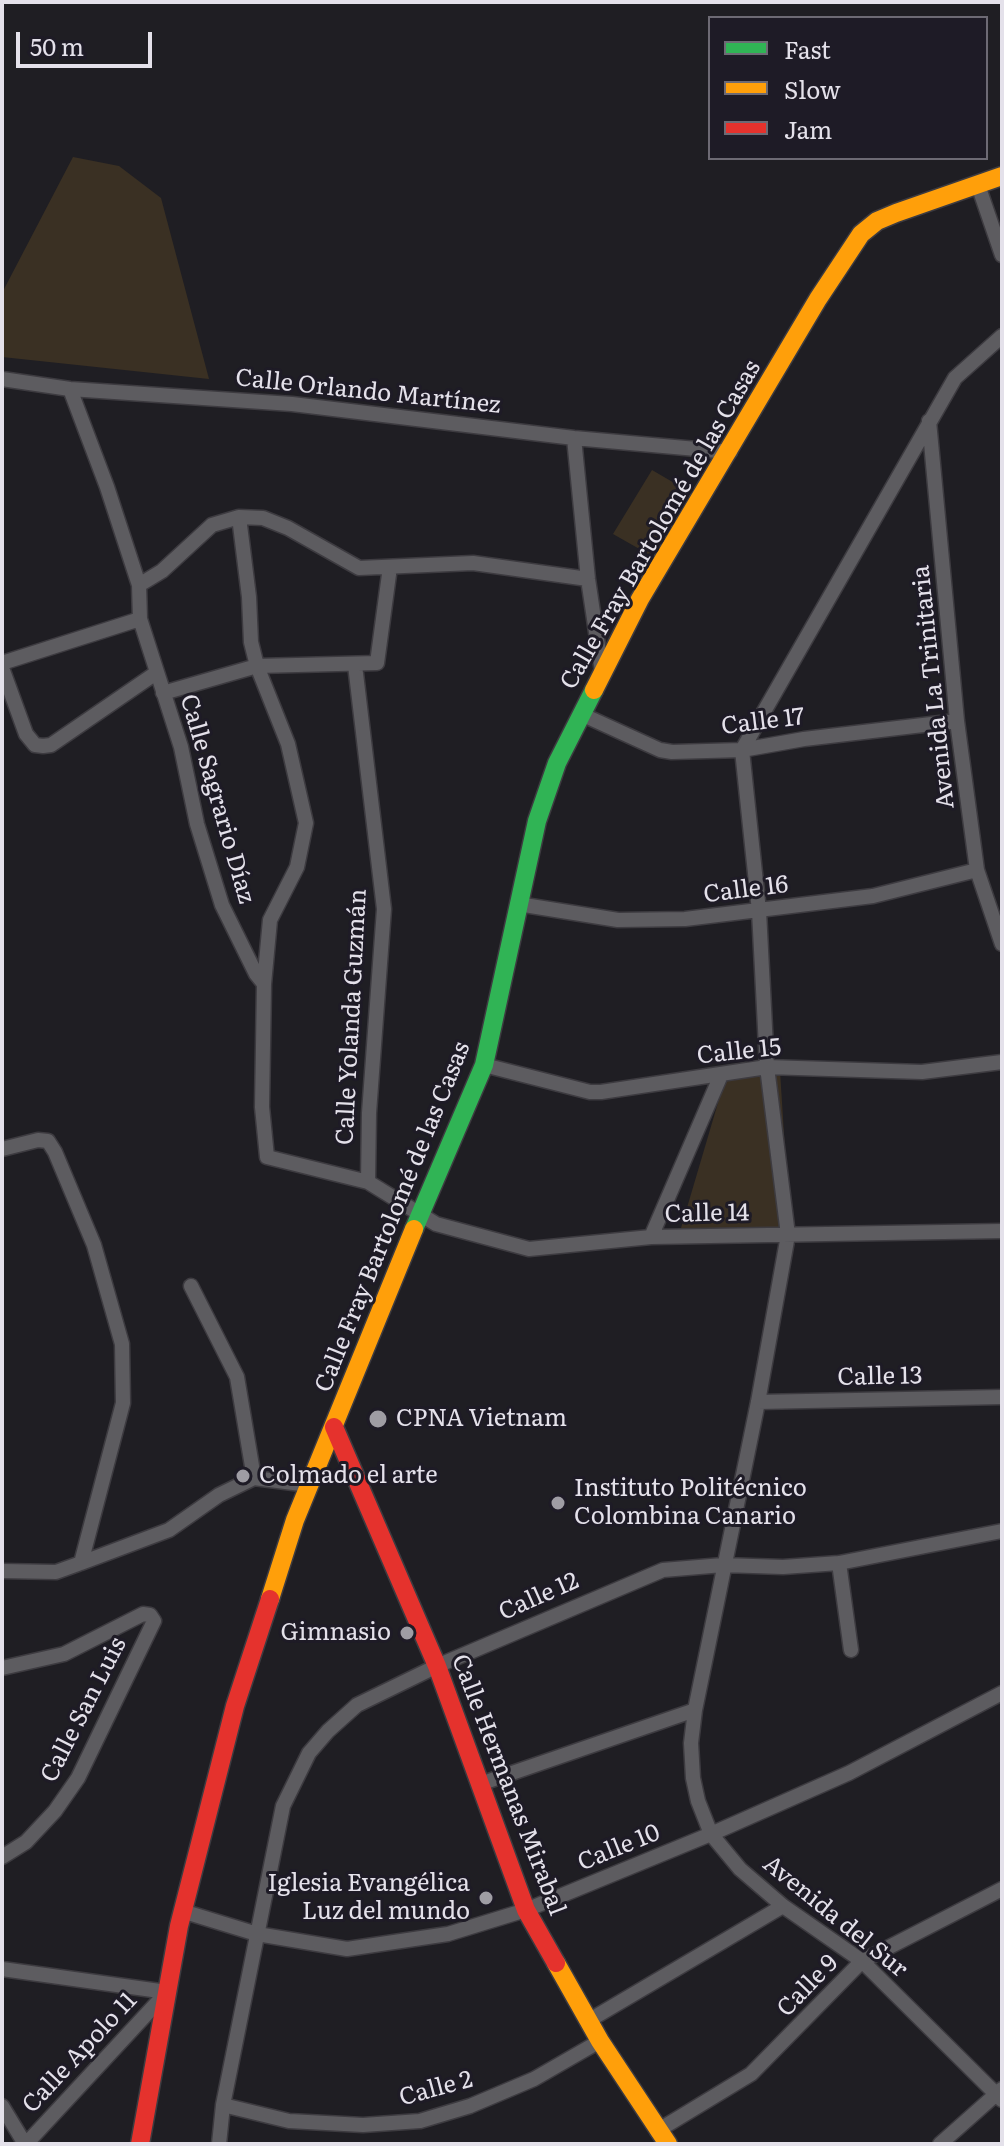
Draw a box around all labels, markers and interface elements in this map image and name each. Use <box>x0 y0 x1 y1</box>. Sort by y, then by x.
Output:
scale bar <box>20 16 156 66</box>
legend <box>708 16 988 160</box>
text: 50 m <box>30 28 84 63</box>
text: Fast <box>784 31 831 66</box>
text: Slow <box>784 71 841 106</box>
text: Jam <box>784 111 832 146</box>
street label: Calle Fray Bartolomé de las Casas <box>555 355 767 695</box>
street label: Calle Orlando Martínez <box>234 364 502 420</box>
street label: Avenida La Trinitaria <box>907 564 961 810</box>
street label: Calle Sagrario Díaz <box>173 691 261 907</box>
street label: Calle 17 <box>720 703 806 741</box>
street label: Calle 16 <box>702 871 790 909</box>
street label: Calle Yolanda Guzmán <box>331 888 373 1146</box>
street label: Calle 15 <box>695 1033 783 1071</box>
street label: Calle Fray Bartolomé de las Casas <box>309 1038 477 1396</box>
street label: Calle 14 <box>664 1199 750 1229</box>
street label: Calle 13 <box>837 1362 923 1392</box>
place label: CPNA Vietnam <box>396 1405 567 1433</box>
marker: CPNA Vietnam <box>367 1408 389 1430</box>
place label: Colmado el arte <box>259 1462 438 1490</box>
marker: Colmado el arte <box>234 1467 252 1485</box>
place label: Instituto Politécnico Colombina Canario <box>574 1475 807 1531</box>
marker: Instituto Politécnico Colombina Canario <box>549 1494 567 1512</box>
street label: Calle 12 <box>495 1567 583 1627</box>
place label: Gimnasio <box>280 1619 391 1647</box>
marker: Gimnasio <box>398 1624 416 1642</box>
street label: Calle San Luis <box>35 1633 133 1787</box>
street label: Calle Hermanas Mirabal <box>445 1650 571 1920</box>
street label: Calle 10 <box>574 1819 664 1877</box>
street label: Avenida del Sur <box>757 1850 913 1984</box>
place label: Iglesia Evangélica Luz del mundo <box>267 1870 470 1926</box>
marker: Iglesia Evangélica Luz del mundo <box>477 1889 495 1907</box>
street label: Calle 9 <box>772 1949 844 2023</box>
street label: Calle Apolo 11 <box>17 1987 143 2119</box>
street label: Calle 2 <box>396 2065 476 2113</box>

